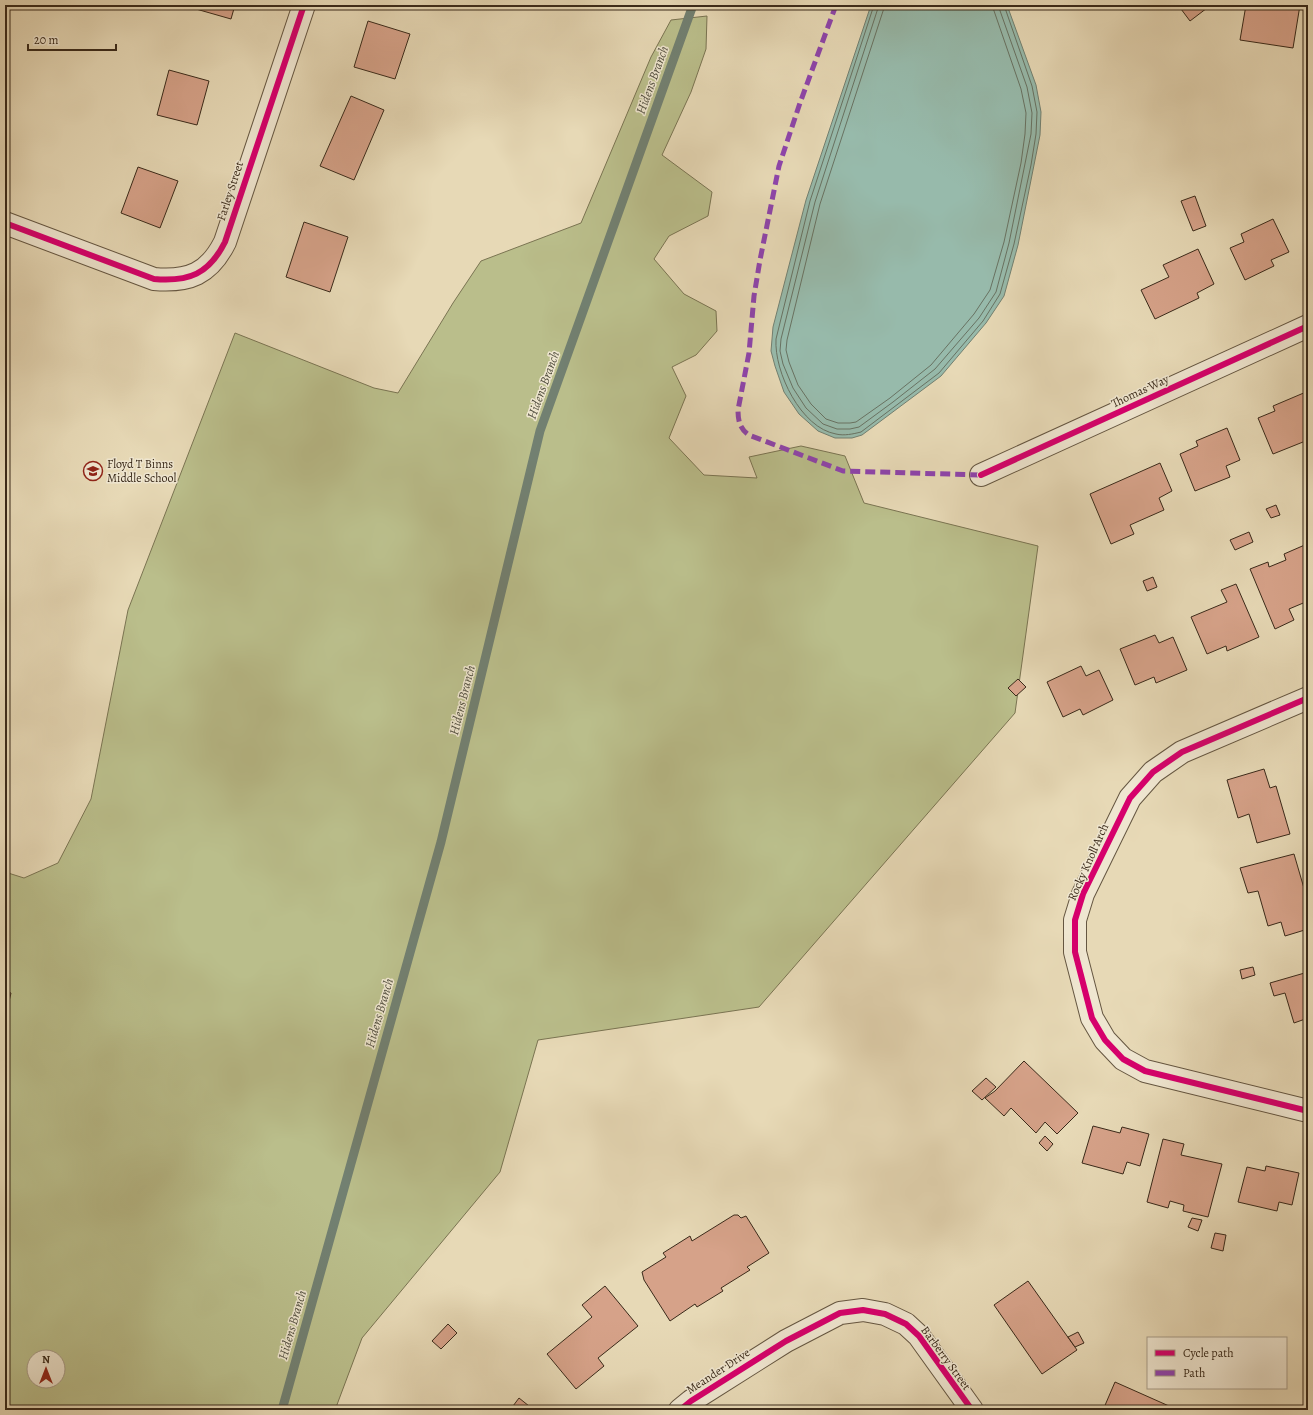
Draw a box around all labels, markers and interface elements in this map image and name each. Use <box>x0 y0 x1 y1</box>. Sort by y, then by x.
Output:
scale bar <box>28 26 116 52</box>
text: 20 m <box>34 32 58 48</box>
water label: Hidens Branch <box>632 44 672 116</box>
street label: Farley Street <box>213 159 247 223</box>
water label: Hidens Branch <box>523 349 563 421</box>
street label: Thomas Way <box>1109 370 1172 411</box>
place label: Floyd T Binns Middle School <box>107 456 177 486</box>
school or university icon: Floyd T Binns Middle School <box>82 460 104 482</box>
water label: Hidens Branch <box>445 663 479 737</box>
street label: Rocky Knoll Arch <box>1064 820 1112 903</box>
water label: Hidens Branch <box>361 976 397 1050</box>
water label: Hidens Branch <box>274 1288 310 1362</box>
street label: Barberry Street <box>917 1323 975 1393</box>
legend <box>1147 1337 1287 1389</box>
street label: Meander Drive <box>683 1344 753 1398</box>
text: Cycle path <box>1183 1345 1234 1361</box>
north arrow <box>26 1349 66 1389</box>
text: N <box>42 1352 50 1367</box>
text: Path <box>1183 1365 1206 1381</box>

